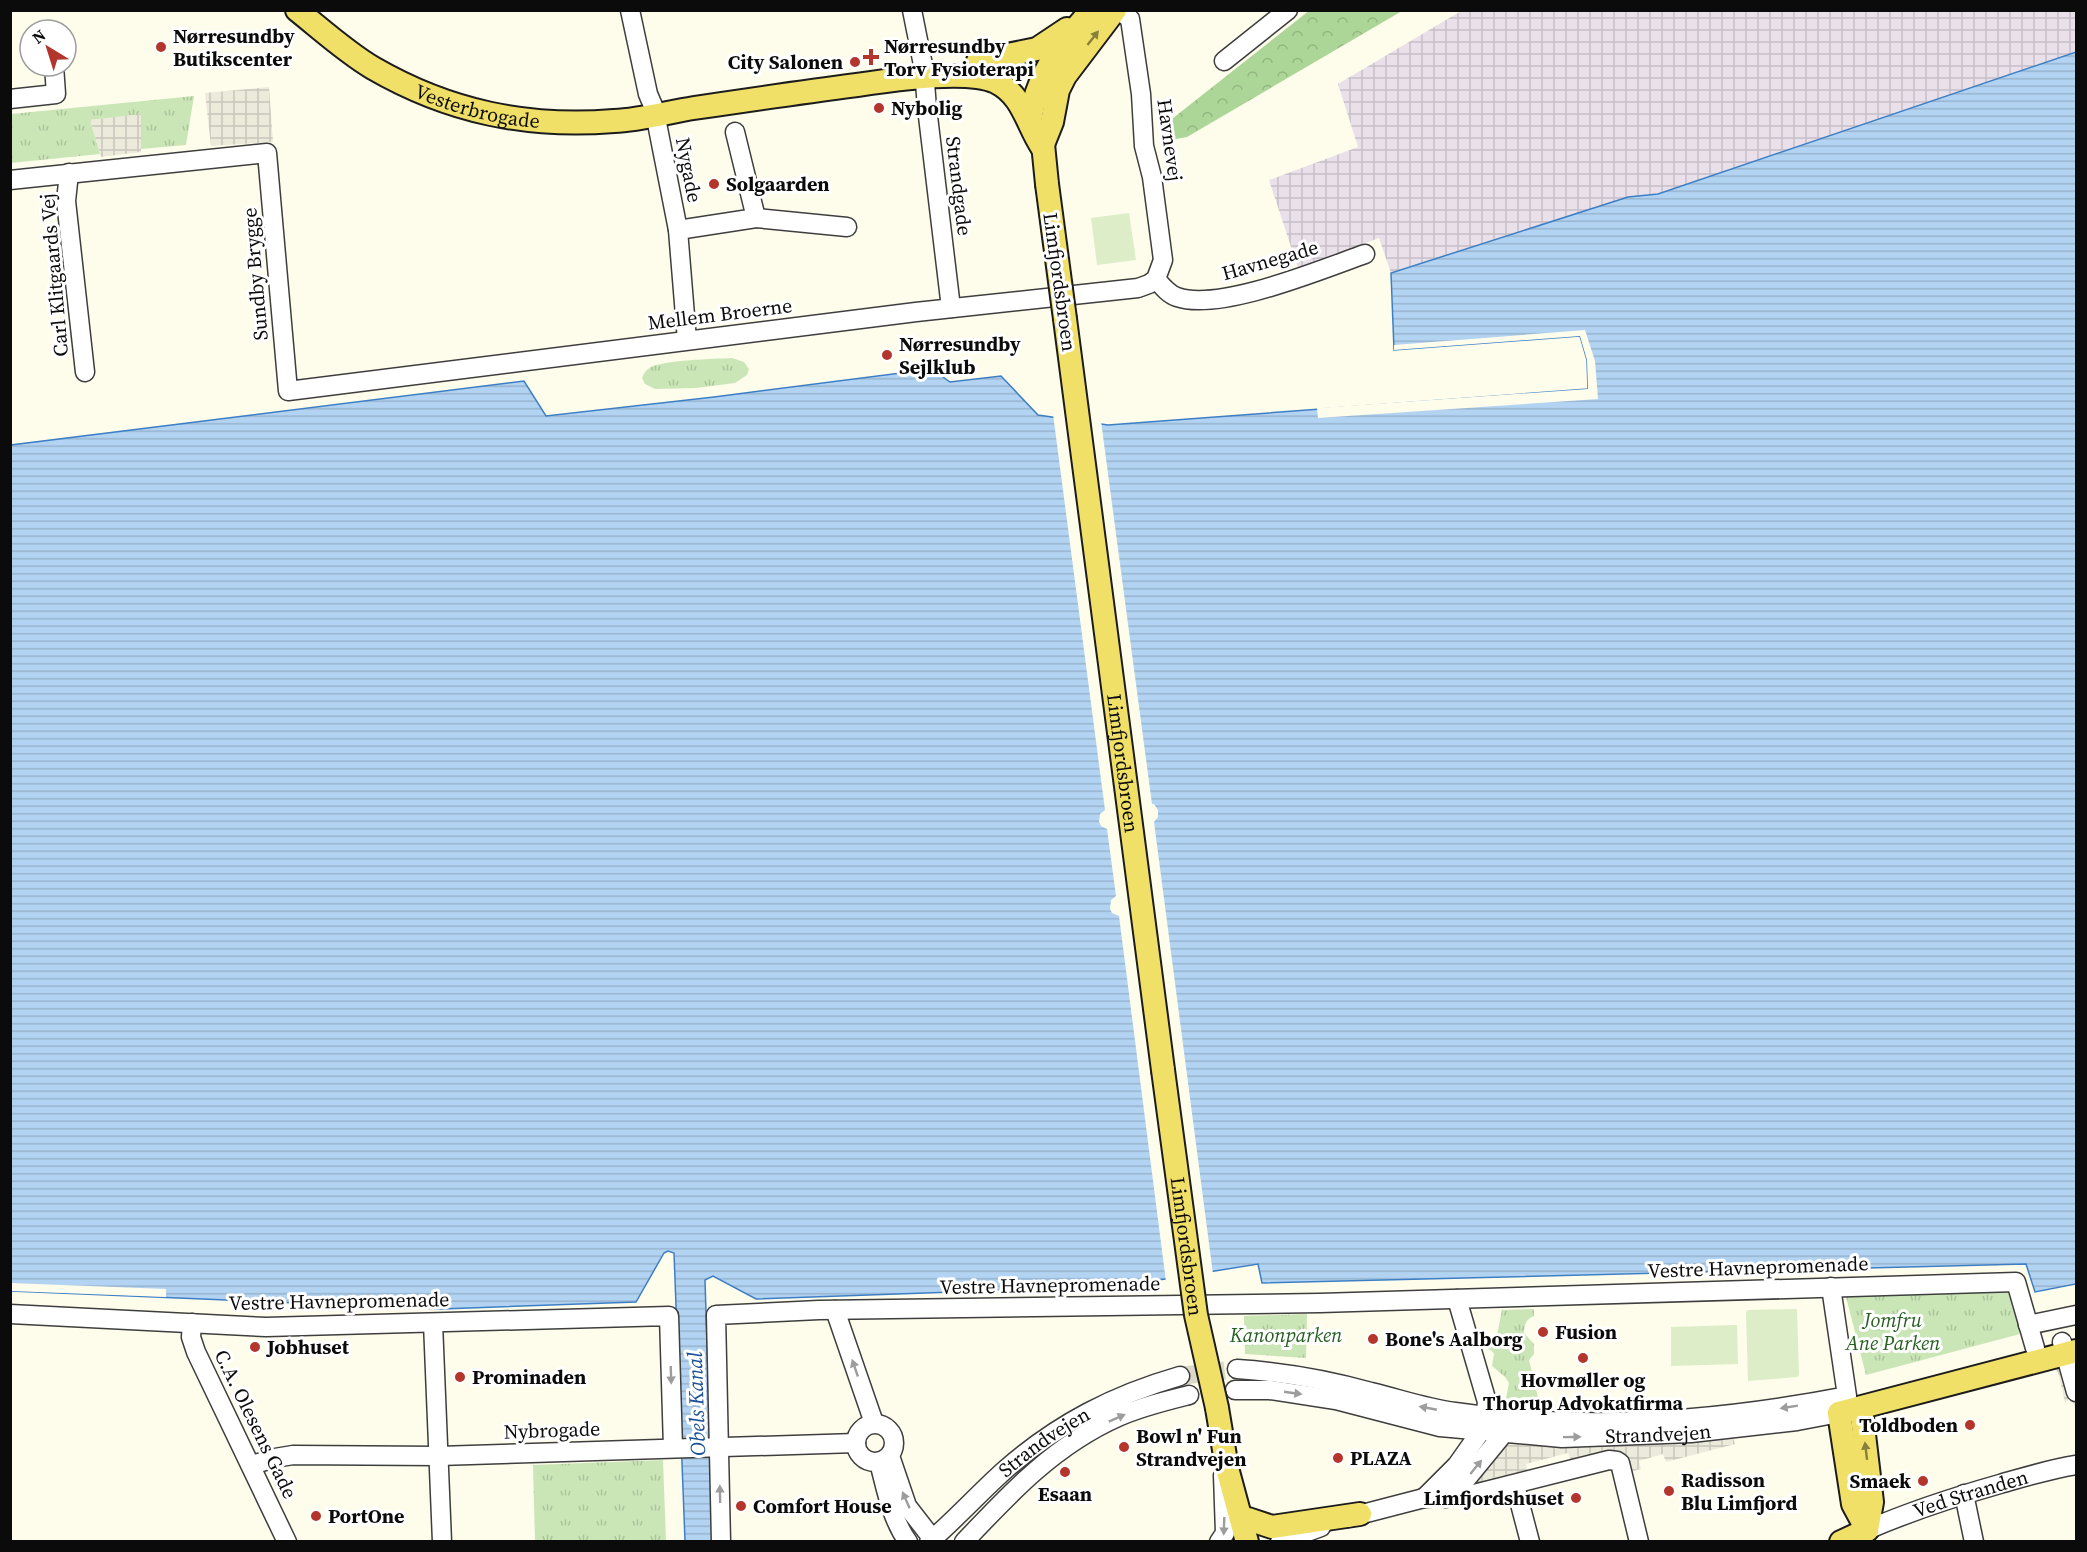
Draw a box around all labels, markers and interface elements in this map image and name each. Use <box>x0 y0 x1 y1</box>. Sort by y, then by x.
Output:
north arrow <box>18 18 78 78</box>
place label: Nørresundby Butikscenter <box>173 22 295 73</box>
text: N <box>27 24 50 48</box>
one-way arrow <box>1086 31 1099 46</box>
place label: Nørresundby Torv Fysioterapi <box>884 32 1034 83</box>
marker: Nørresundby Butikscenter <box>154 40 168 54</box>
place label: City Salonen <box>728 48 843 76</box>
marker: Nørresundby Torv Fysioterapi <box>862 48 880 66</box>
marker: City Salonen <box>848 55 862 69</box>
street label: Vesterbrogade <box>411 77 541 135</box>
place label: Nybolig <box>891 94 962 122</box>
street label: Havnevej <box>1150 97 1190 183</box>
marker: Nybolig <box>872 101 886 115</box>
street label: Nygade <box>669 135 709 205</box>
street label: Strandgade <box>939 135 979 237</box>
place label: Solgaarden <box>726 170 830 198</box>
marker: Solgaarden <box>707 177 721 191</box>
street label: Carl Klitgaards Vej <box>33 192 75 358</box>
street label: Sundby Brygge <box>235 207 275 341</box>
street label: Limfjordsbroen <box>1036 211 1084 353</box>
street label: Havnegade <box>1218 233 1322 287</box>
street label: Mellem Broerne <box>646 291 794 337</box>
place label: Nørresundby Sejlklub <box>899 330 1021 381</box>
marker: Nørresundby Sejlklub <box>880 348 894 362</box>
street label: Limfjordsbroen <box>1100 692 1146 834</box>
street label: Limfjordsbroen <box>1164 1175 1210 1318</box>
street label: Vestre Havnepromenade <box>1647 1249 1869 1285</box>
street label: Vestre Havnepromenade <box>939 1269 1161 1301</box>
street label: Vestre Havnepromenade <box>228 1285 450 1317</box>
park label: Jomfru Ane Parken <box>1845 1306 1941 1357</box>
place label: Fusion <box>1555 1318 1617 1346</box>
park label: Kanonparken <box>1229 1321 1343 1349</box>
place label: Bone's Aalborg <box>1385 1325 1523 1353</box>
marker: Fusion <box>1536 1325 1550 1339</box>
marker: Bone's Aalborg <box>1366 1332 1380 1346</box>
place label: Jobhuset <box>265 1333 350 1361</box>
marker: Jobhuset <box>248 1340 262 1354</box>
street label: C.A. Olesens Gade <box>208 1345 304 1503</box>
water label: Obels Kanal <box>680 1351 712 1457</box>
marker: Hovmøller og Thorup Advokatfirma <box>1576 1351 1590 1365</box>
one-way arrow <box>849 1359 859 1377</box>
place label: Prominaden <box>472 1363 586 1391</box>
one-way arrow <box>666 1365 675 1384</box>
place label: Hovmøller og Thorup Advokatfirma <box>1483 1366 1684 1417</box>
marker: Prominaden <box>453 1370 467 1384</box>
one-way arrow <box>1284 1389 1303 1398</box>
street label: Strandvejen <box>992 1400 1095 1484</box>
one-way arrow <box>1780 1402 1799 1411</box>
one-way arrow <box>1418 1403 1437 1412</box>
place label: Toldboden <box>1859 1411 1958 1439</box>
one-way arrow <box>1108 1413 1126 1423</box>
street label: Nybrogade <box>503 1414 601 1446</box>
street label: Strandvejen <box>1605 1417 1713 1450</box>
marker: Toldboden <box>1963 1418 1977 1432</box>
place label: Bowl n' Fun Strandvejen <box>1136 1422 1246 1473</box>
one-way arrow <box>1562 1433 1581 1442</box>
marker: Bowl n' Fun Strandvejen <box>1117 1440 1131 1454</box>
one-way arrow <box>1861 1441 1871 1460</box>
place label: PLAZA <box>1350 1444 1412 1472</box>
marker: PLAZA <box>1331 1451 1345 1465</box>
one-way arrow <box>1470 1459 1483 1475</box>
street label: Ved Stranden <box>1909 1463 2031 1525</box>
marker: Esaan <box>1058 1465 1072 1479</box>
place label: Radisson Blu Limfjord <box>1681 1466 1797 1517</box>
place label: Smaek <box>1850 1467 1911 1495</box>
marker: Smaek <box>1916 1474 1930 1488</box>
place label: Esaan <box>1038 1480 1092 1508</box>
place label: Limfjordshuset <box>1423 1484 1565 1512</box>
marker: Radisson Blu Limfjord <box>1662 1484 1676 1498</box>
one-way arrow <box>715 1485 725 1504</box>
one-way arrow <box>901 1490 911 1508</box>
marker: Limfjordshuset <box>1569 1491 1583 1505</box>
place label: Comfort House <box>753 1492 892 1520</box>
marker: Comfort House <box>734 1499 748 1513</box>
place label: PortOne <box>328 1502 405 1530</box>
marker: PortOne <box>309 1509 323 1523</box>
one-way arrow <box>1220 1517 1229 1536</box>

